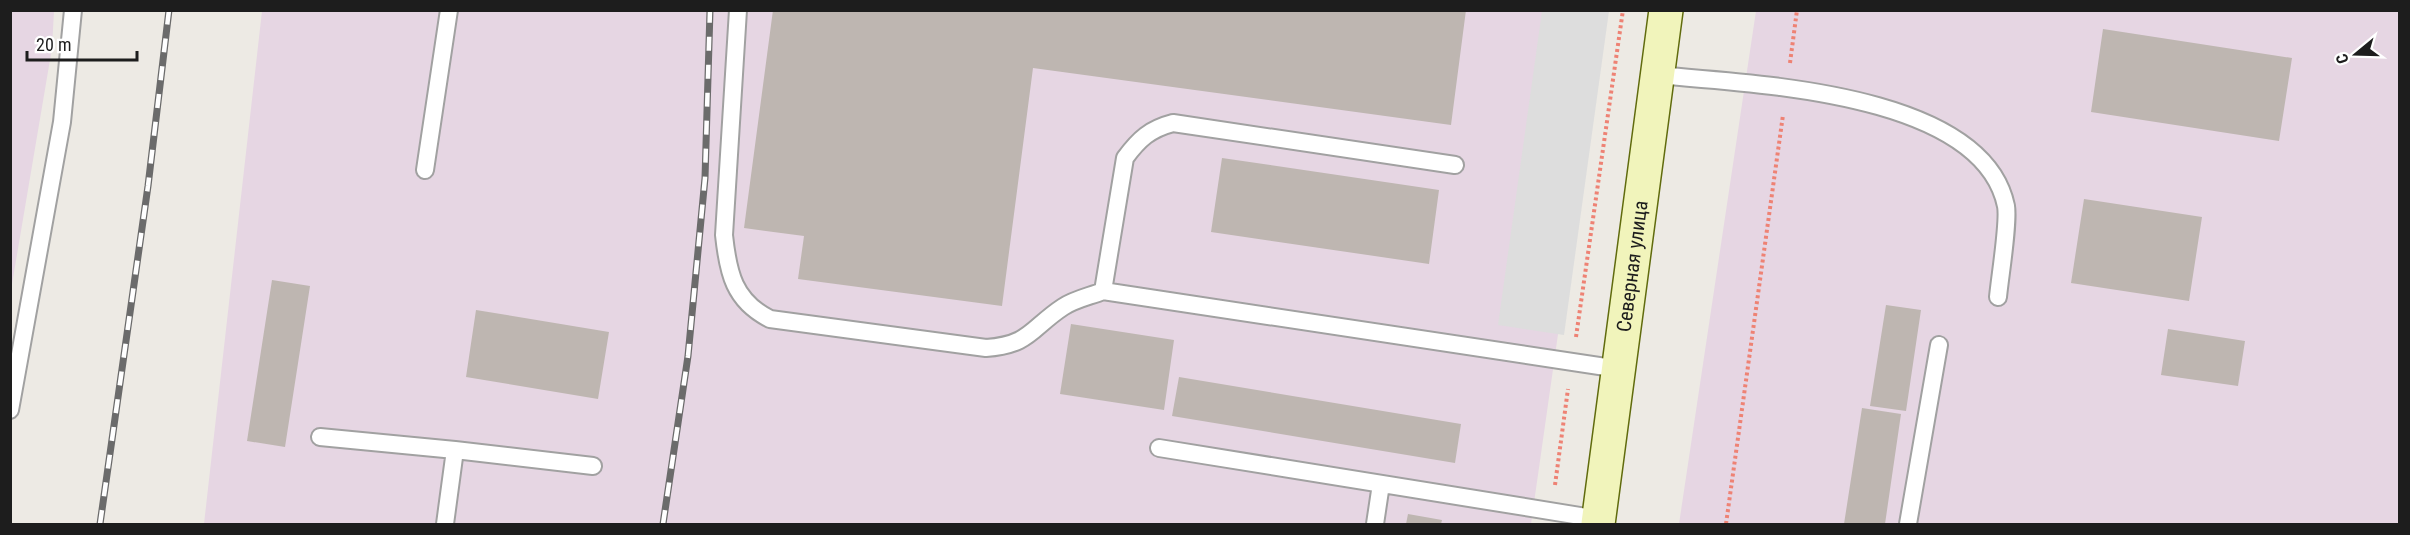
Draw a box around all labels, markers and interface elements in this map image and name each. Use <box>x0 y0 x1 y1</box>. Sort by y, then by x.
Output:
scale bar <box>27 24 136 62</box>
north arrow <box>2326 24 2386 84</box>
text: 20 m <box>36 34 71 55</box>
text: С <box>2332 51 2353 66</box>
street label: Северная улица <box>1612 199 1653 334</box>

